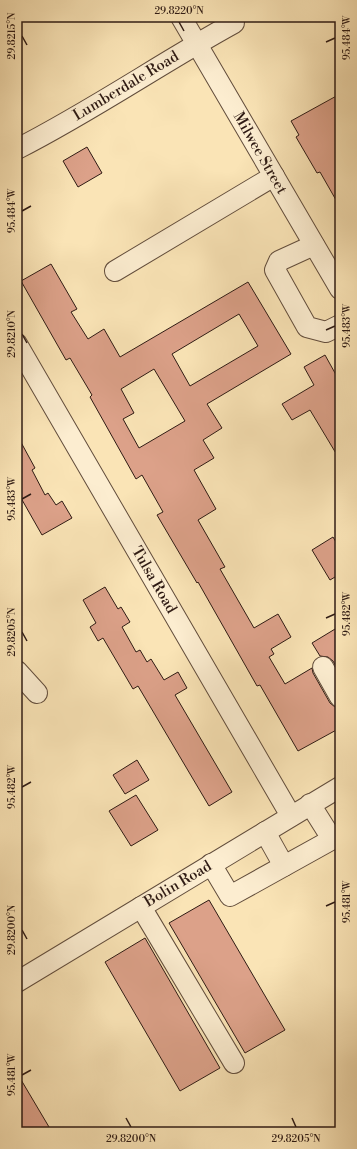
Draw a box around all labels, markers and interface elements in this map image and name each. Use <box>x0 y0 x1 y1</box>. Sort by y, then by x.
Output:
text: 29.8220°N <box>154 5 204 17</box>
text: 29.8215°N <box>6 12 18 59</box>
text: 95.484°W <box>341 15 353 60</box>
street label: Lumberdale Road <box>70 47 183 125</box>
street label: Milwee Street <box>229 108 292 198</box>
text: 95.484°W <box>6 188 18 233</box>
text: 95.483°W <box>341 303 353 348</box>
text: 29.8210°N <box>6 310 18 358</box>
text: 95.483°W <box>6 476 18 521</box>
street label: Tulsa Road <box>127 543 181 617</box>
text: 95.482°W <box>341 591 353 636</box>
text: 29.8205°N <box>6 607 18 657</box>
text: 95.482°W <box>6 764 18 809</box>
street label: Bolin Road <box>140 856 216 912</box>
text: 95.481°W <box>341 880 353 923</box>
text: 29.8200°N <box>6 904 18 955</box>
text: 95.481°W <box>6 1053 18 1096</box>
text: 29.8200°N <box>106 1133 157 1145</box>
text: 29.8205°N <box>271 1133 321 1145</box>

